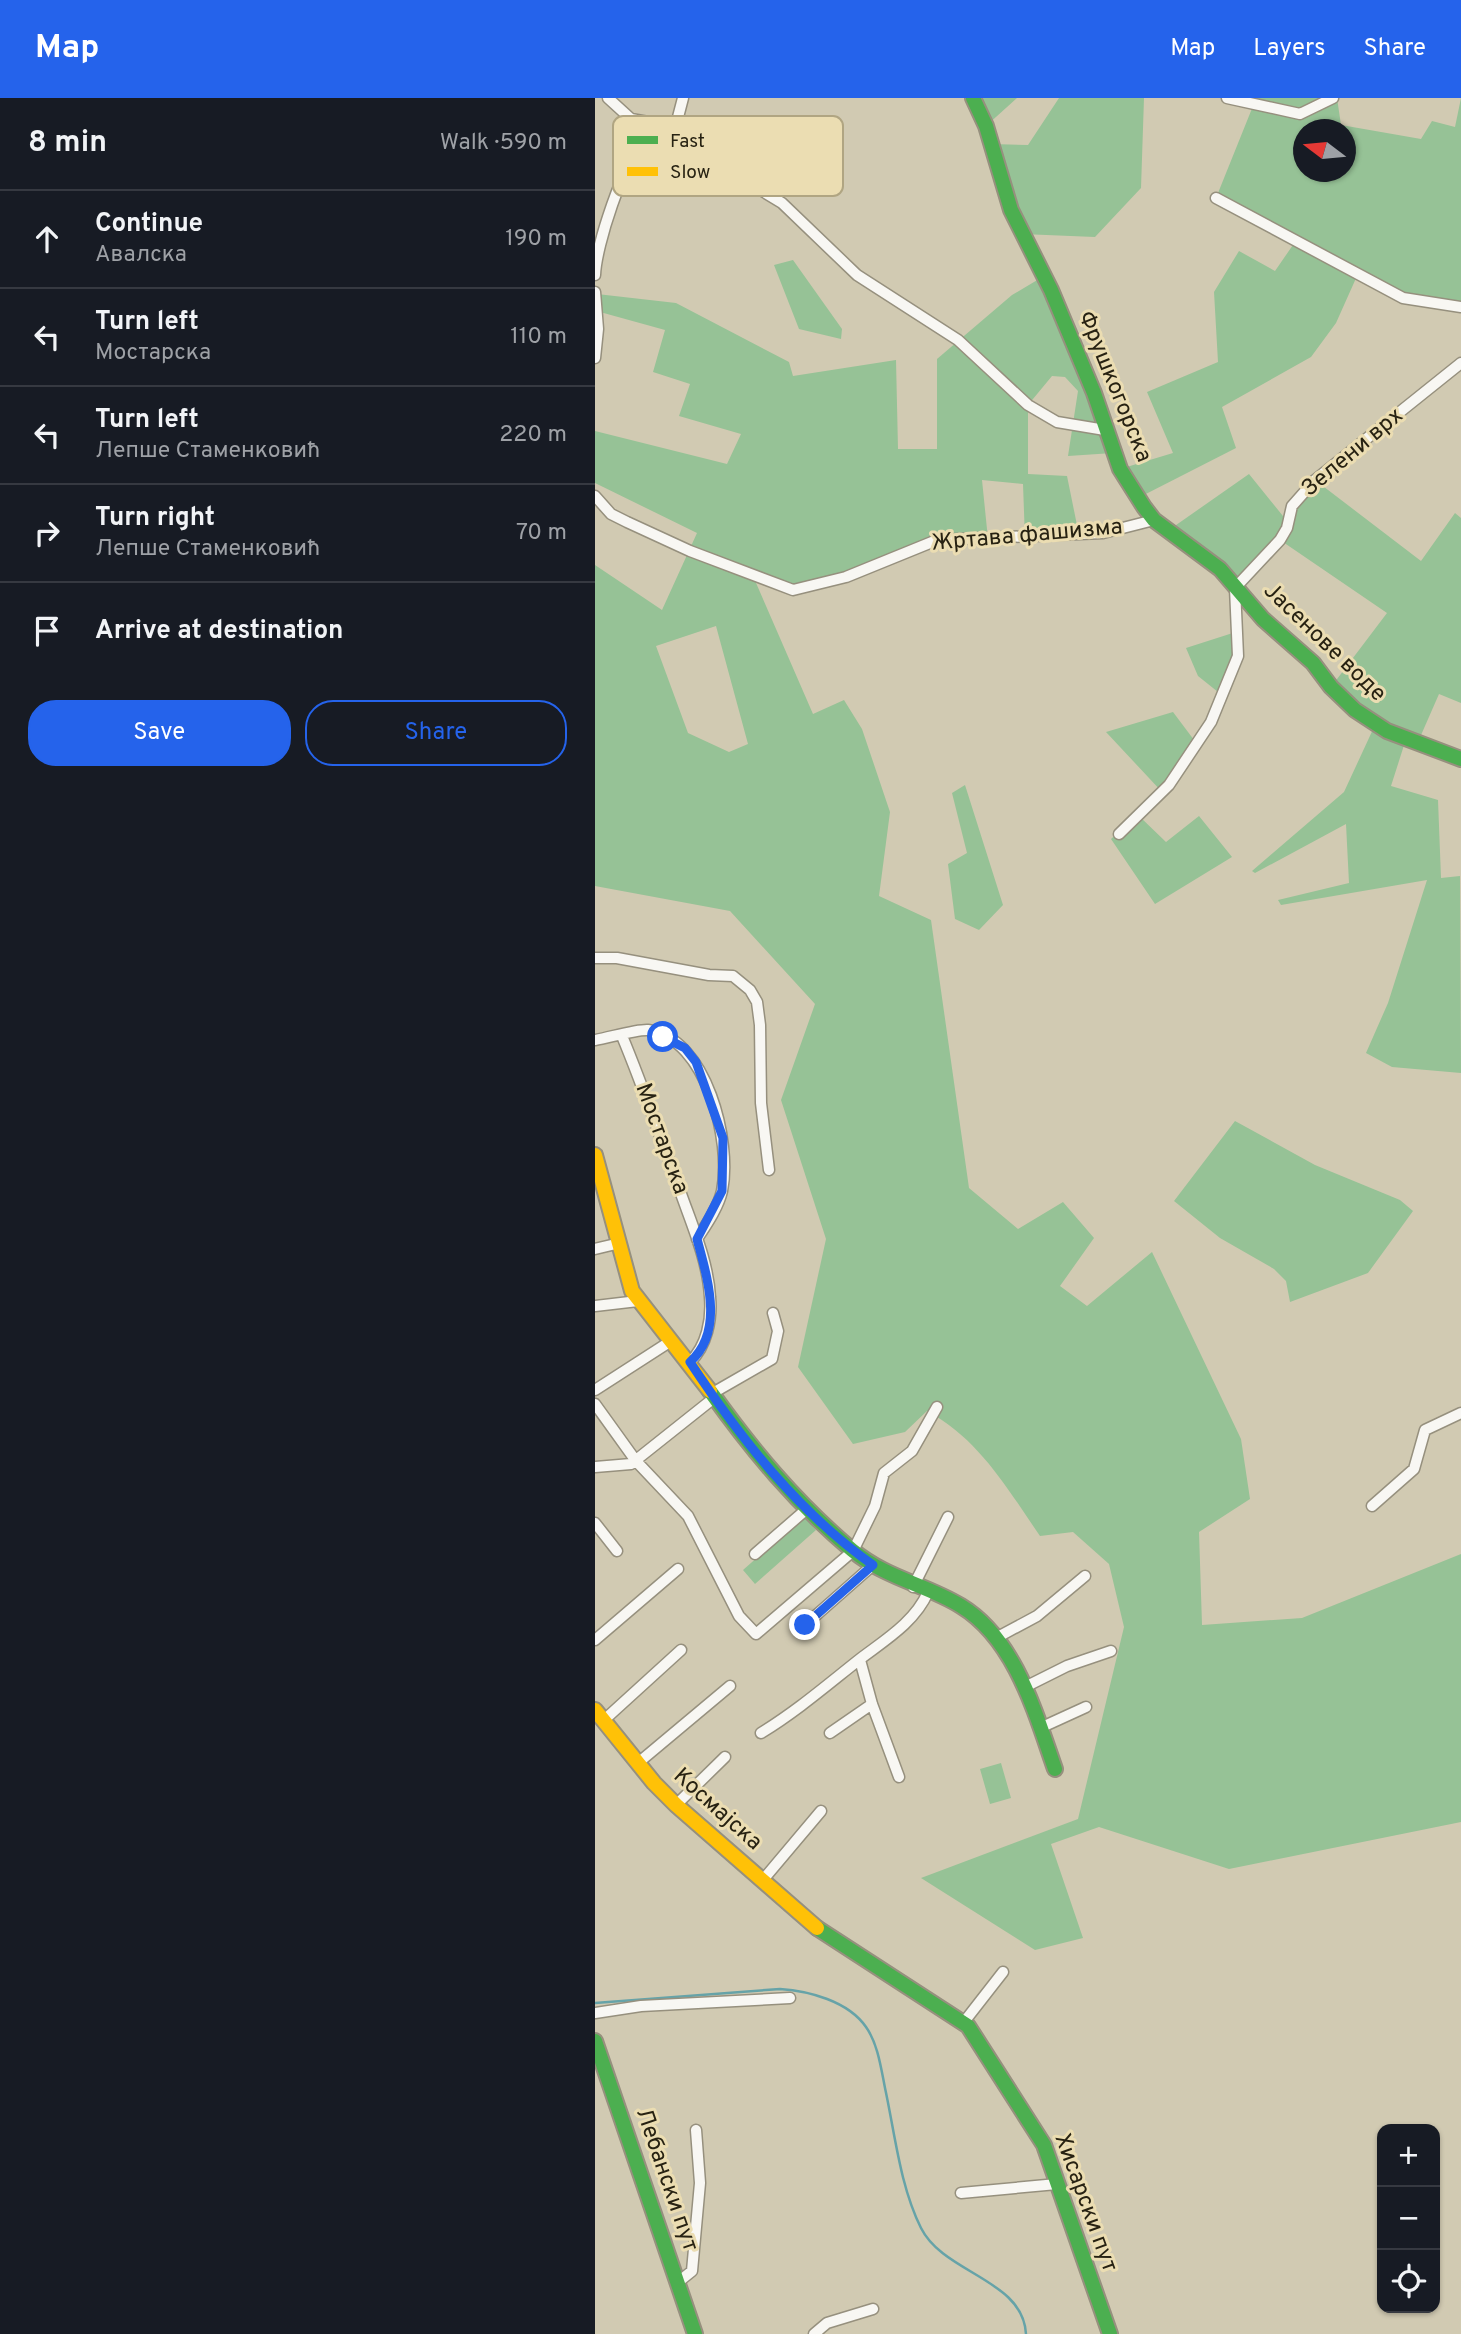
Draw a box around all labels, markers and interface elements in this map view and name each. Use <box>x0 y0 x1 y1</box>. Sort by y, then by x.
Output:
text: Map <box>35 28 99 70</box>
text: Map <box>1170 34 1215 64</box>
text: Layers <box>1253 34 1325 64</box>
text: Share <box>1363 34 1426 64</box>
legend <box>613 116 843 196</box>
north arrow <box>1293 119 1356 182</box>
text: 8 min <box>28 125 107 162</box>
text: Walk · 590 m <box>440 129 567 158</box>
text: Fast <box>670 130 705 154</box>
text: Slow <box>670 161 710 185</box>
text: Continue <box>95 208 203 241</box>
icon: ahead <box>28 220 66 258</box>
text: 190 m <box>505 225 567 254</box>
text: Авалска <box>95 241 187 270</box>
text: Turn left <box>95 306 199 339</box>
street label: Фрушкогорска <box>1070 307 1158 467</box>
icon: left <box>28 318 66 356</box>
text: 110 m <box>510 323 567 352</box>
text: Мостарска <box>95 339 211 368</box>
street label: Зелени врх <box>1296 402 1410 504</box>
text: Turn left <box>95 404 199 437</box>
icon: left <box>28 416 66 454</box>
text: 220 m <box>499 421 567 450</box>
text: Лепше Стаменковић <box>95 437 320 466</box>
text: Turn right <box>95 502 215 535</box>
street label: Жртава фашизма <box>930 513 1124 559</box>
icon: right <box>28 514 66 552</box>
text: 70 m <box>516 519 567 548</box>
text: Лепше Стаменковић <box>95 535 320 564</box>
street label: Јасенове воде <box>1256 577 1392 709</box>
icon: arrive <box>28 612 66 650</box>
text: Arrive at destination <box>95 615 343 648</box>
button: Save <box>28 700 291 766</box>
button: Share <box>305 700 567 766</box>
route start <box>647 1021 678 1052</box>
street label: Мостарска <box>628 1080 694 1198</box>
route end <box>789 1609 820 1640</box>
street label: Космајска <box>666 1762 768 1858</box>
street label: Лебански пут <box>628 2104 704 2256</box>
map controls <box>1377 2124 1440 2313</box>
button: + <box>1377 2124 1440 2187</box>
street label: Хисарски пут <box>1047 2130 1123 2276</box>
button: − <box>1377 2187 1440 2250</box>
button: locate <box>1377 2250 1440 2313</box>

